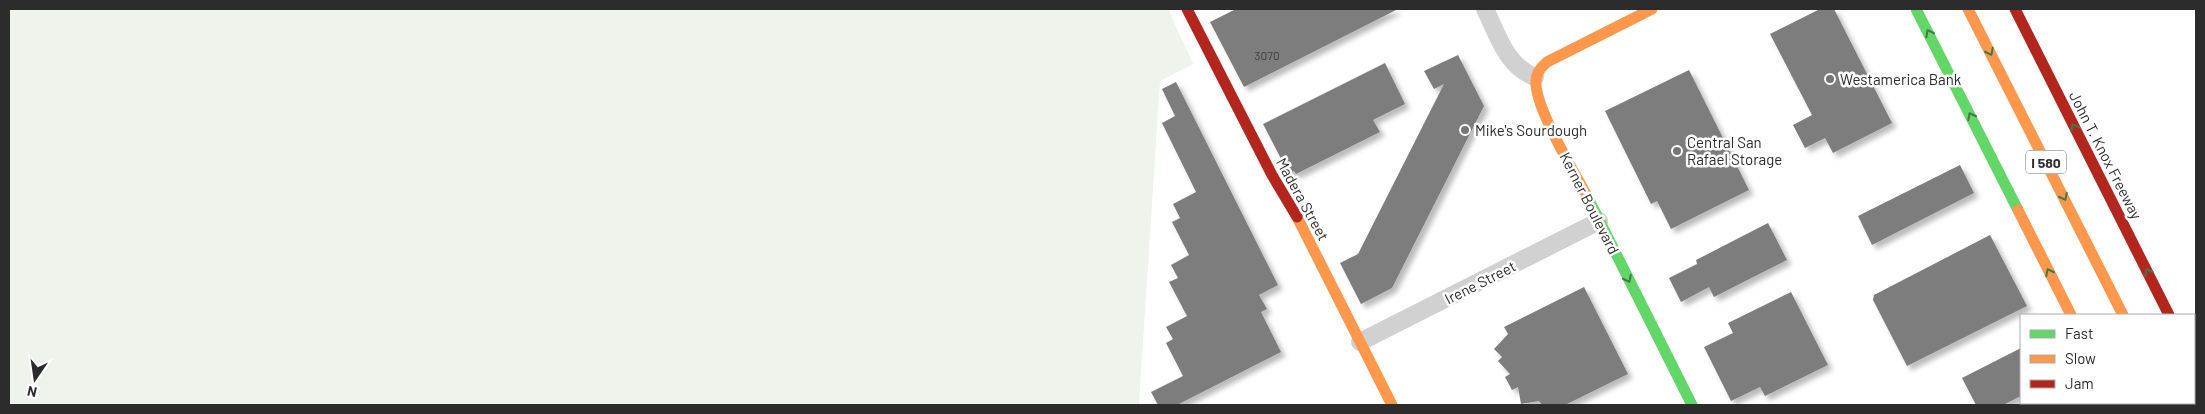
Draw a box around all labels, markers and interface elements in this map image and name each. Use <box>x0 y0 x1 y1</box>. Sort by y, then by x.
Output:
one-way arrow <box>1925 30 1935 39</box>
one-way arrow <box>1984 47 1994 56</box>
house number: 3070 <box>1254 48 1280 62</box>
place label: Westamerica Bank <box>1840 70 1962 88</box>
marker: Westamerica Bank <box>1824 73 1836 85</box>
street label: John T. Knox Freeway <box>2066 88 2146 222</box>
one-way arrow <box>1967 112 1977 121</box>
place label: Mike's Sourdough <box>1475 121 1587 139</box>
one-way arrow <box>2071 123 2081 132</box>
marker: Mike's Sourdough <box>1459 124 1471 136</box>
place label: Central San Rafael Storage <box>1687 133 1782 168</box>
marker: Central San Rafael Storage <box>1671 145 1683 157</box>
street label: Kerner Boulevard <box>1557 149 1623 257</box>
road number: I 580 <box>2026 150 2066 173</box>
street label: Madera Street <box>1273 155 1333 243</box>
one-way arrow <box>2058 192 2068 201</box>
street label: Irene Street <box>1442 256 1518 308</box>
one-way arrow <box>2045 268 2055 277</box>
one-way arrow <box>2143 268 2154 277</box>
one-way arrow <box>1622 273 1632 282</box>
legend <box>2020 314 2195 404</box>
text: Fast <box>2065 324 2093 342</box>
text: Slow <box>2065 349 2096 367</box>
north arrow <box>10 354 60 404</box>
text: Jam <box>2065 374 2094 392</box>
text: N <box>26 383 38 401</box>

